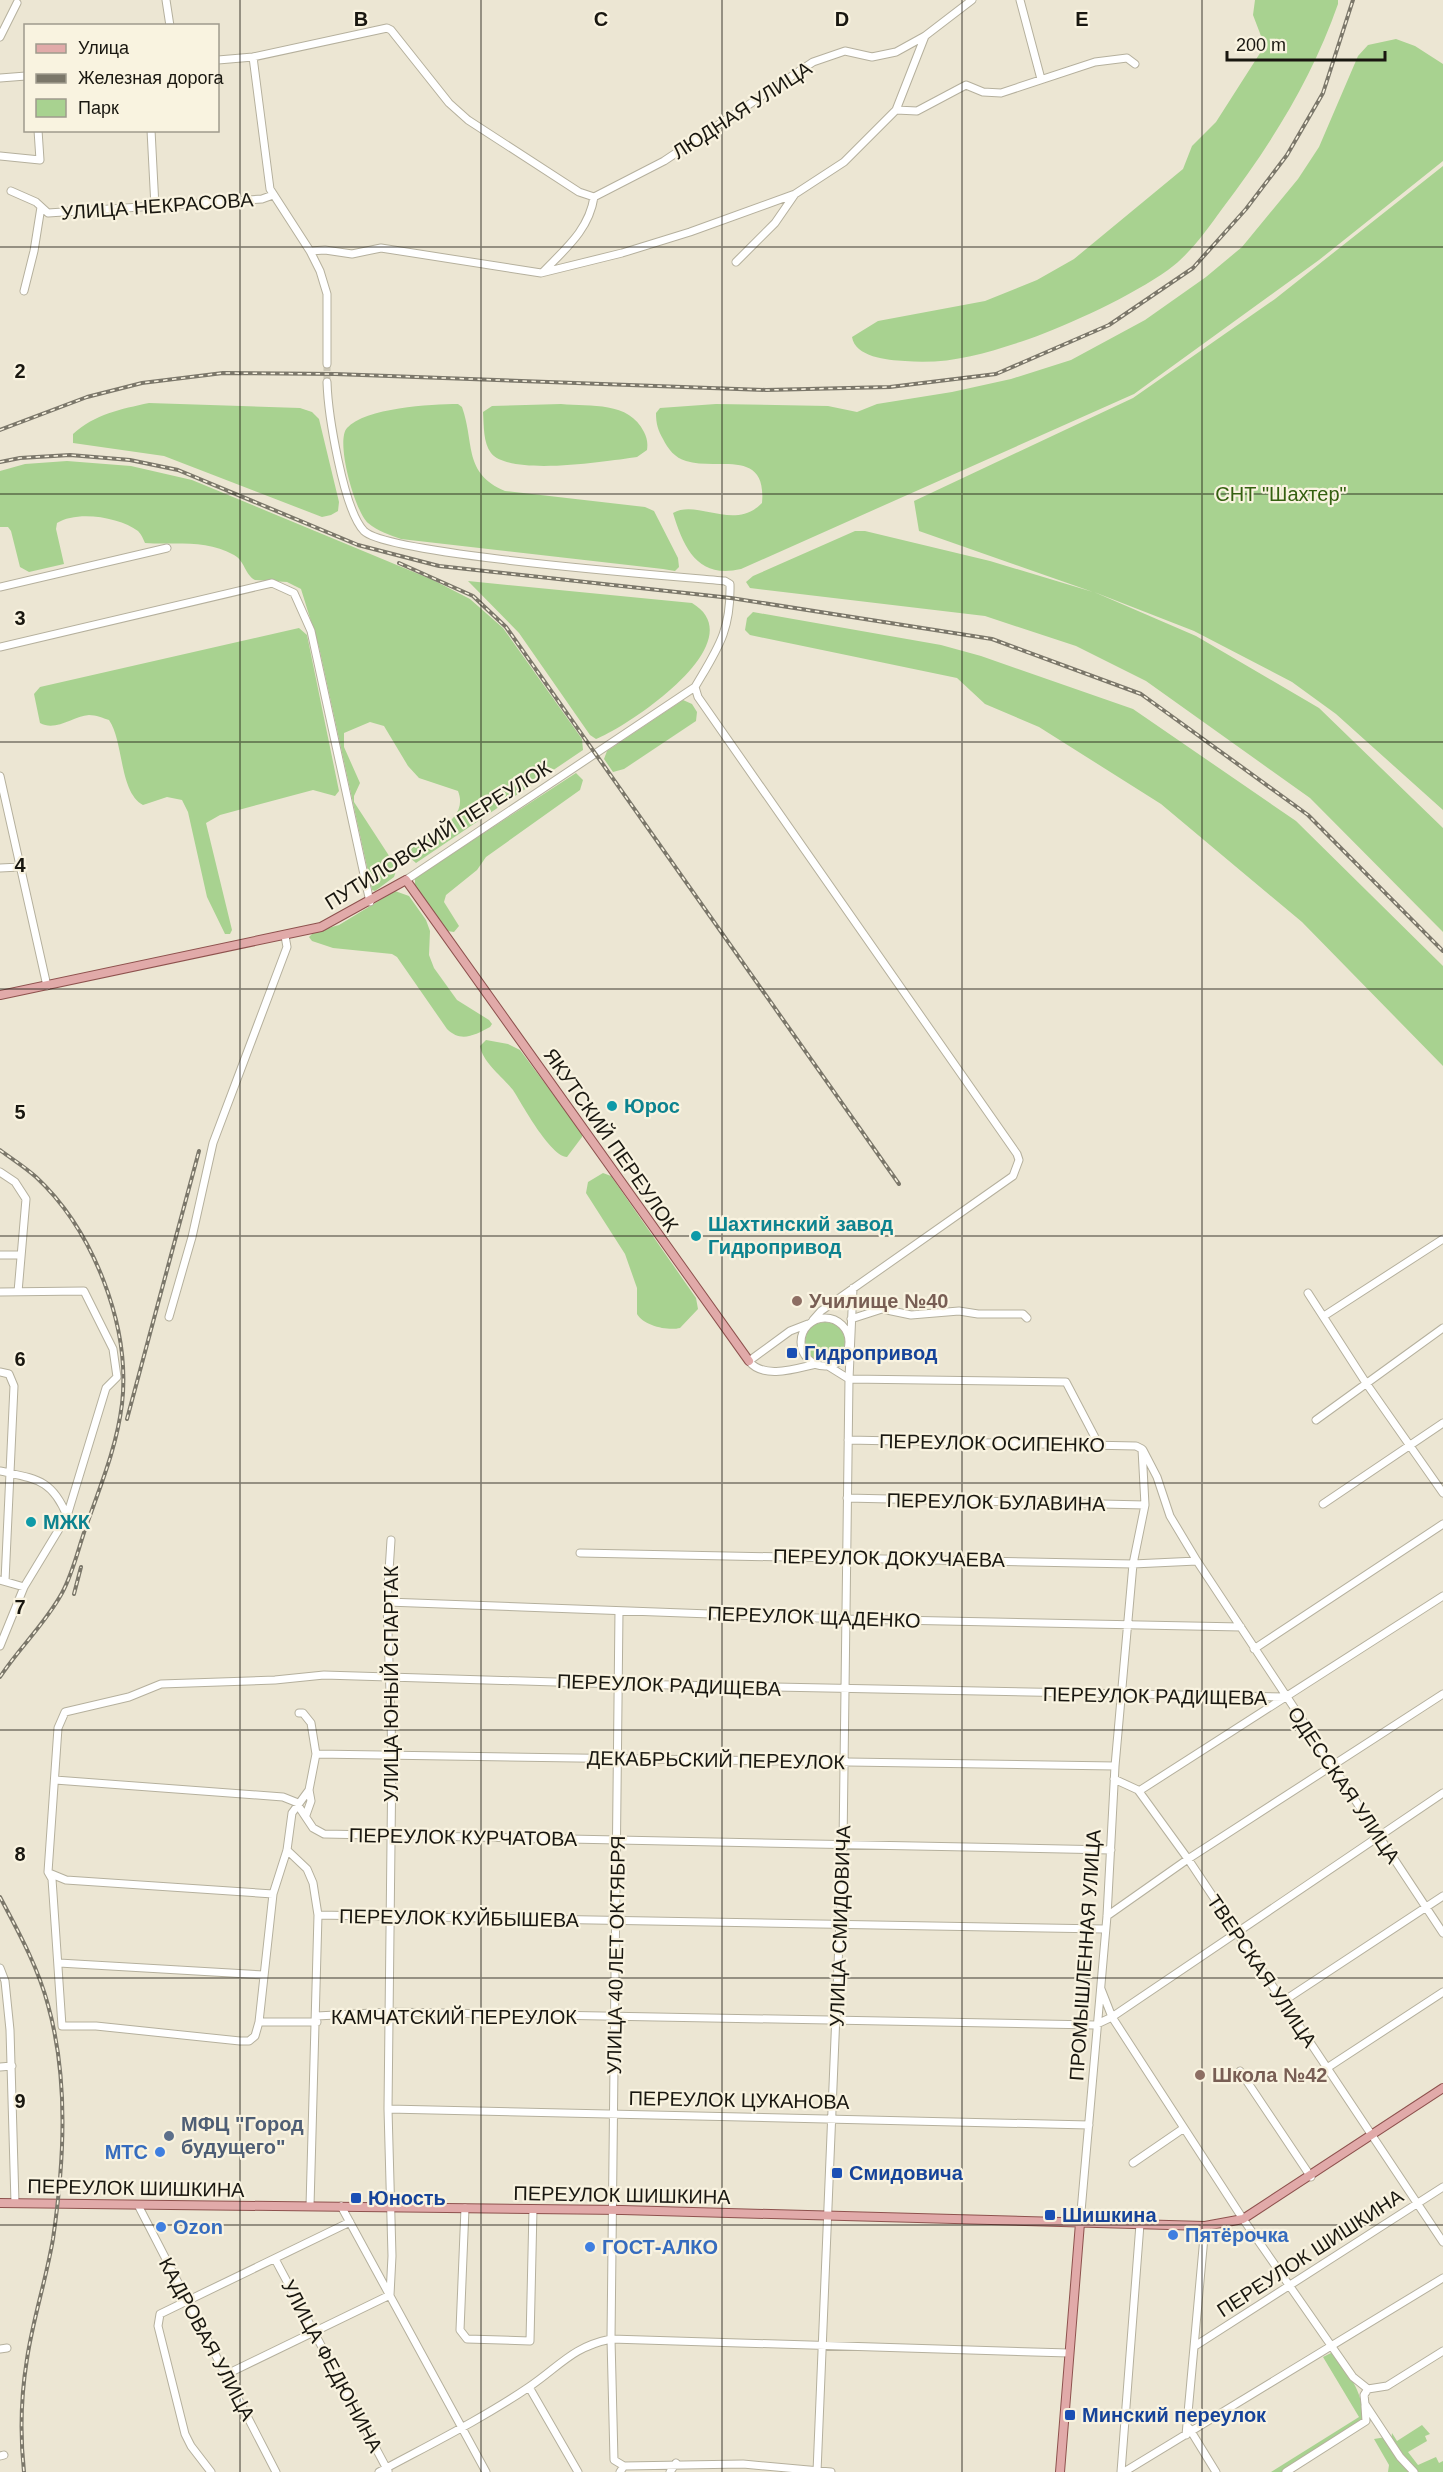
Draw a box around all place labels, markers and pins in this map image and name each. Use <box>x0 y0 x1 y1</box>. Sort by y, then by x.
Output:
place label: Юрос <box>624 1095 680 1117</box>
marker: Юрос <box>605 1099 619 1113</box>
place label: Шахтинский завод Гидропривод <box>708 1213 894 1258</box>
marker: Шахтинский завод Гидропривод <box>689 1229 703 1243</box>
place label: Училище №40 <box>809 1290 948 1312</box>
marker: Училище №40 <box>790 1294 804 1308</box>
place label: Гидропривод <box>804 1342 938 1364</box>
marker: Гидропривод <box>785 1346 799 1360</box>
place label: МЖК <box>43 1511 91 1533</box>
marker: МЖК <box>24 1515 38 1529</box>
place label: Школа №42 <box>1212 2064 1328 2086</box>
marker: Школа №42 <box>1193 2068 1207 2082</box>
place label: МФЦ "Город будущего" <box>181 2113 304 2158</box>
marker: МФЦ "Город будущего" <box>162 2129 176 2143</box>
place label: МТС <box>105 2141 148 2163</box>
marker: МТС <box>153 2145 167 2159</box>
place label: Смидовича <box>849 2162 964 2184</box>
marker: Смидовича <box>830 2166 844 2180</box>
place label: Юность <box>368 2187 446 2209</box>
marker: Юность <box>349 2191 363 2205</box>
place label: Шишкина <box>1062 2204 1157 2226</box>
marker: Шишкина <box>1043 2208 1057 2222</box>
place label: Ozon <box>173 2216 223 2238</box>
marker: Ozon <box>154 2220 168 2234</box>
place label: Пятёрочка <box>1185 2224 1290 2246</box>
marker: Пятёрочка <box>1166 2228 1180 2242</box>
place label: ГОСТ-АЛКО <box>602 2236 718 2258</box>
marker: ГОСТ-АЛКО <box>583 2240 597 2254</box>
place label: Минский переулок <box>1082 2404 1267 2426</box>
marker: Минский переулок <box>1063 2408 1077 2422</box>

